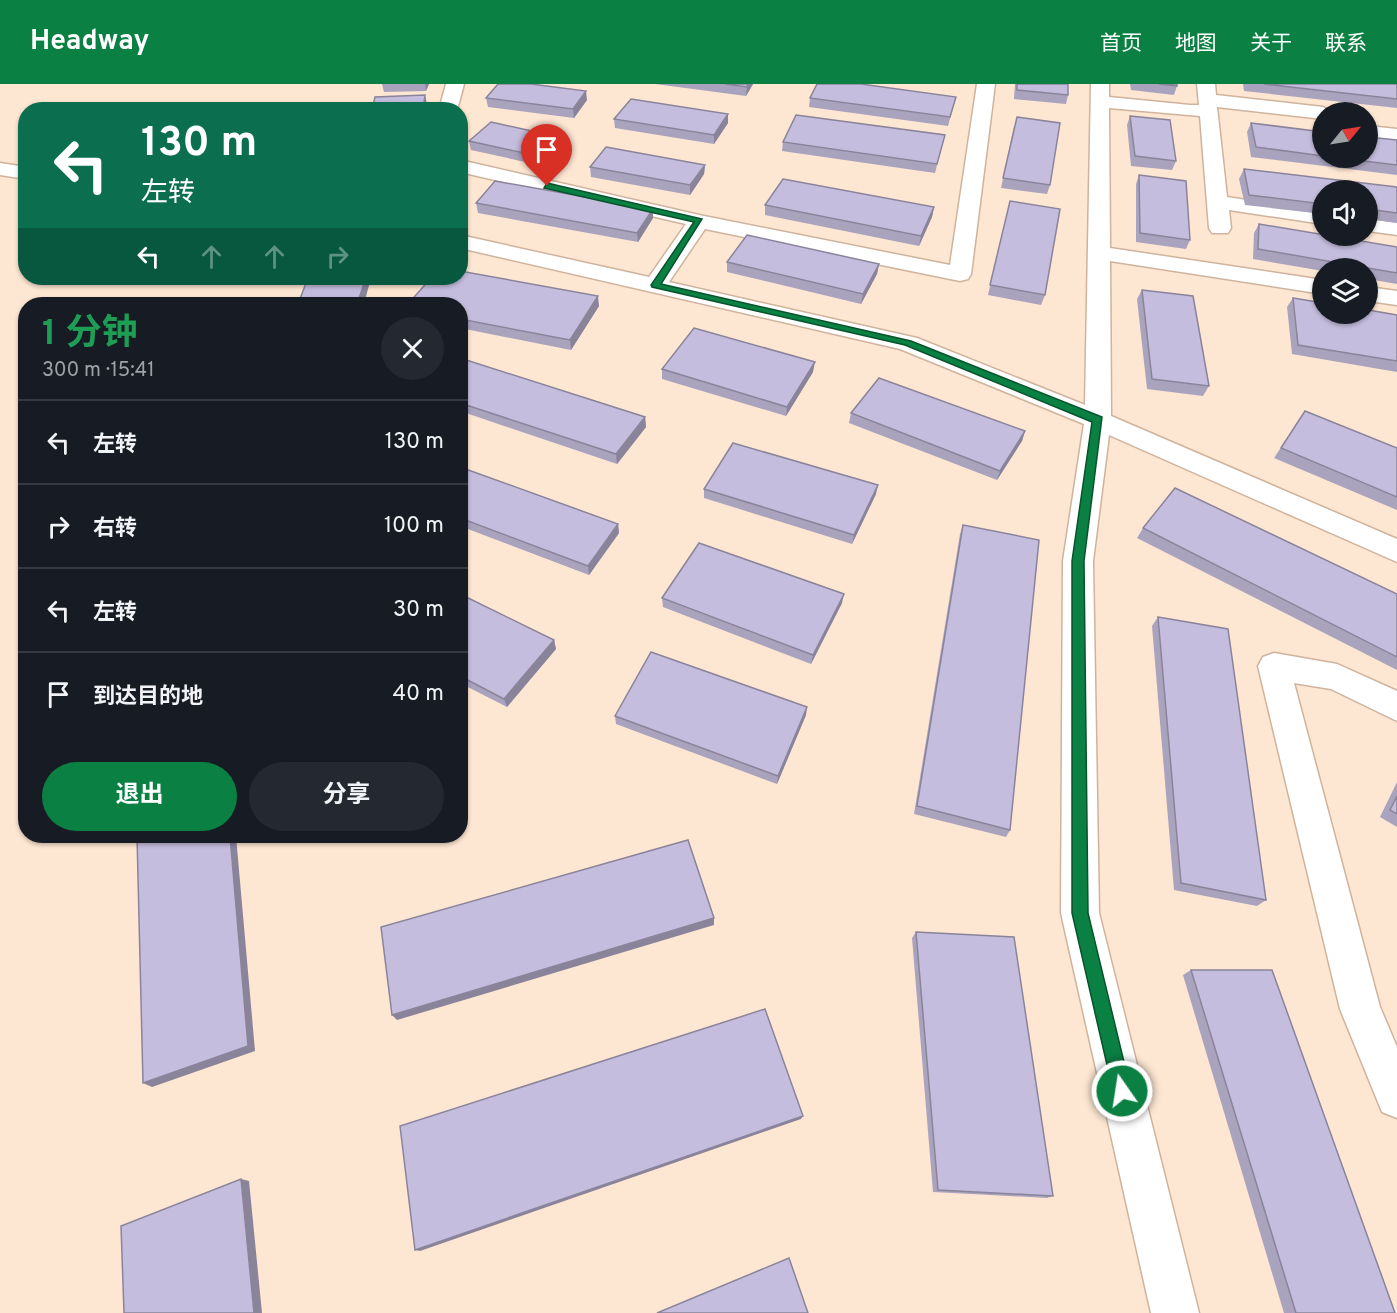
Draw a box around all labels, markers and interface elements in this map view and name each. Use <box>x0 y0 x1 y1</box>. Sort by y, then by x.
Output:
text: Headway <box>30 24 149 60</box>
text: 首页 <box>1100 31 1142 58</box>
text: 地图 <box>1175 31 1217 58</box>
text: 关于 <box>1250 31 1292 58</box>
text: 联系 <box>1325 31 1367 58</box>
north arrow <box>1312 102 1378 168</box>
map controls <box>1312 102 1378 324</box>
text: 130 m <box>141 118 257 171</box>
pin <box>521 124 572 186</box>
icon: left <box>42 126 120 204</box>
icon: arrive <box>530 133 563 166</box>
text: 左转 <box>141 177 195 211</box>
button: sound <box>1312 180 1378 246</box>
icon: left <box>132 240 165 273</box>
icon: ahead <box>195 240 228 273</box>
icon: ahead <box>258 240 291 273</box>
icon: right <box>321 240 354 273</box>
button: layers <box>1312 258 1378 324</box>
text: 1 分钟 <box>42 312 137 358</box>
button: close <box>381 317 444 380</box>
text: 300 m · 15:41 <box>42 358 155 384</box>
icon: left <box>42 426 75 459</box>
text: 130 m <box>385 429 444 456</box>
text: 左转 <box>93 432 137 459</box>
icon: right <box>42 510 75 543</box>
text: 100 m <box>384 513 444 540</box>
text: 右转 <box>93 516 137 543</box>
icon: left <box>42 594 75 627</box>
text: 30 m <box>393 597 444 624</box>
text: 左转 <box>93 600 137 627</box>
icon: arrive <box>42 678 75 711</box>
text: 40 m <box>392 681 444 708</box>
text: 到达目的地 <box>93 684 203 711</box>
button: 退出 <box>42 762 237 831</box>
button: 分享 <box>249 762 444 831</box>
position arrow <box>1090 1059 1154 1123</box>

